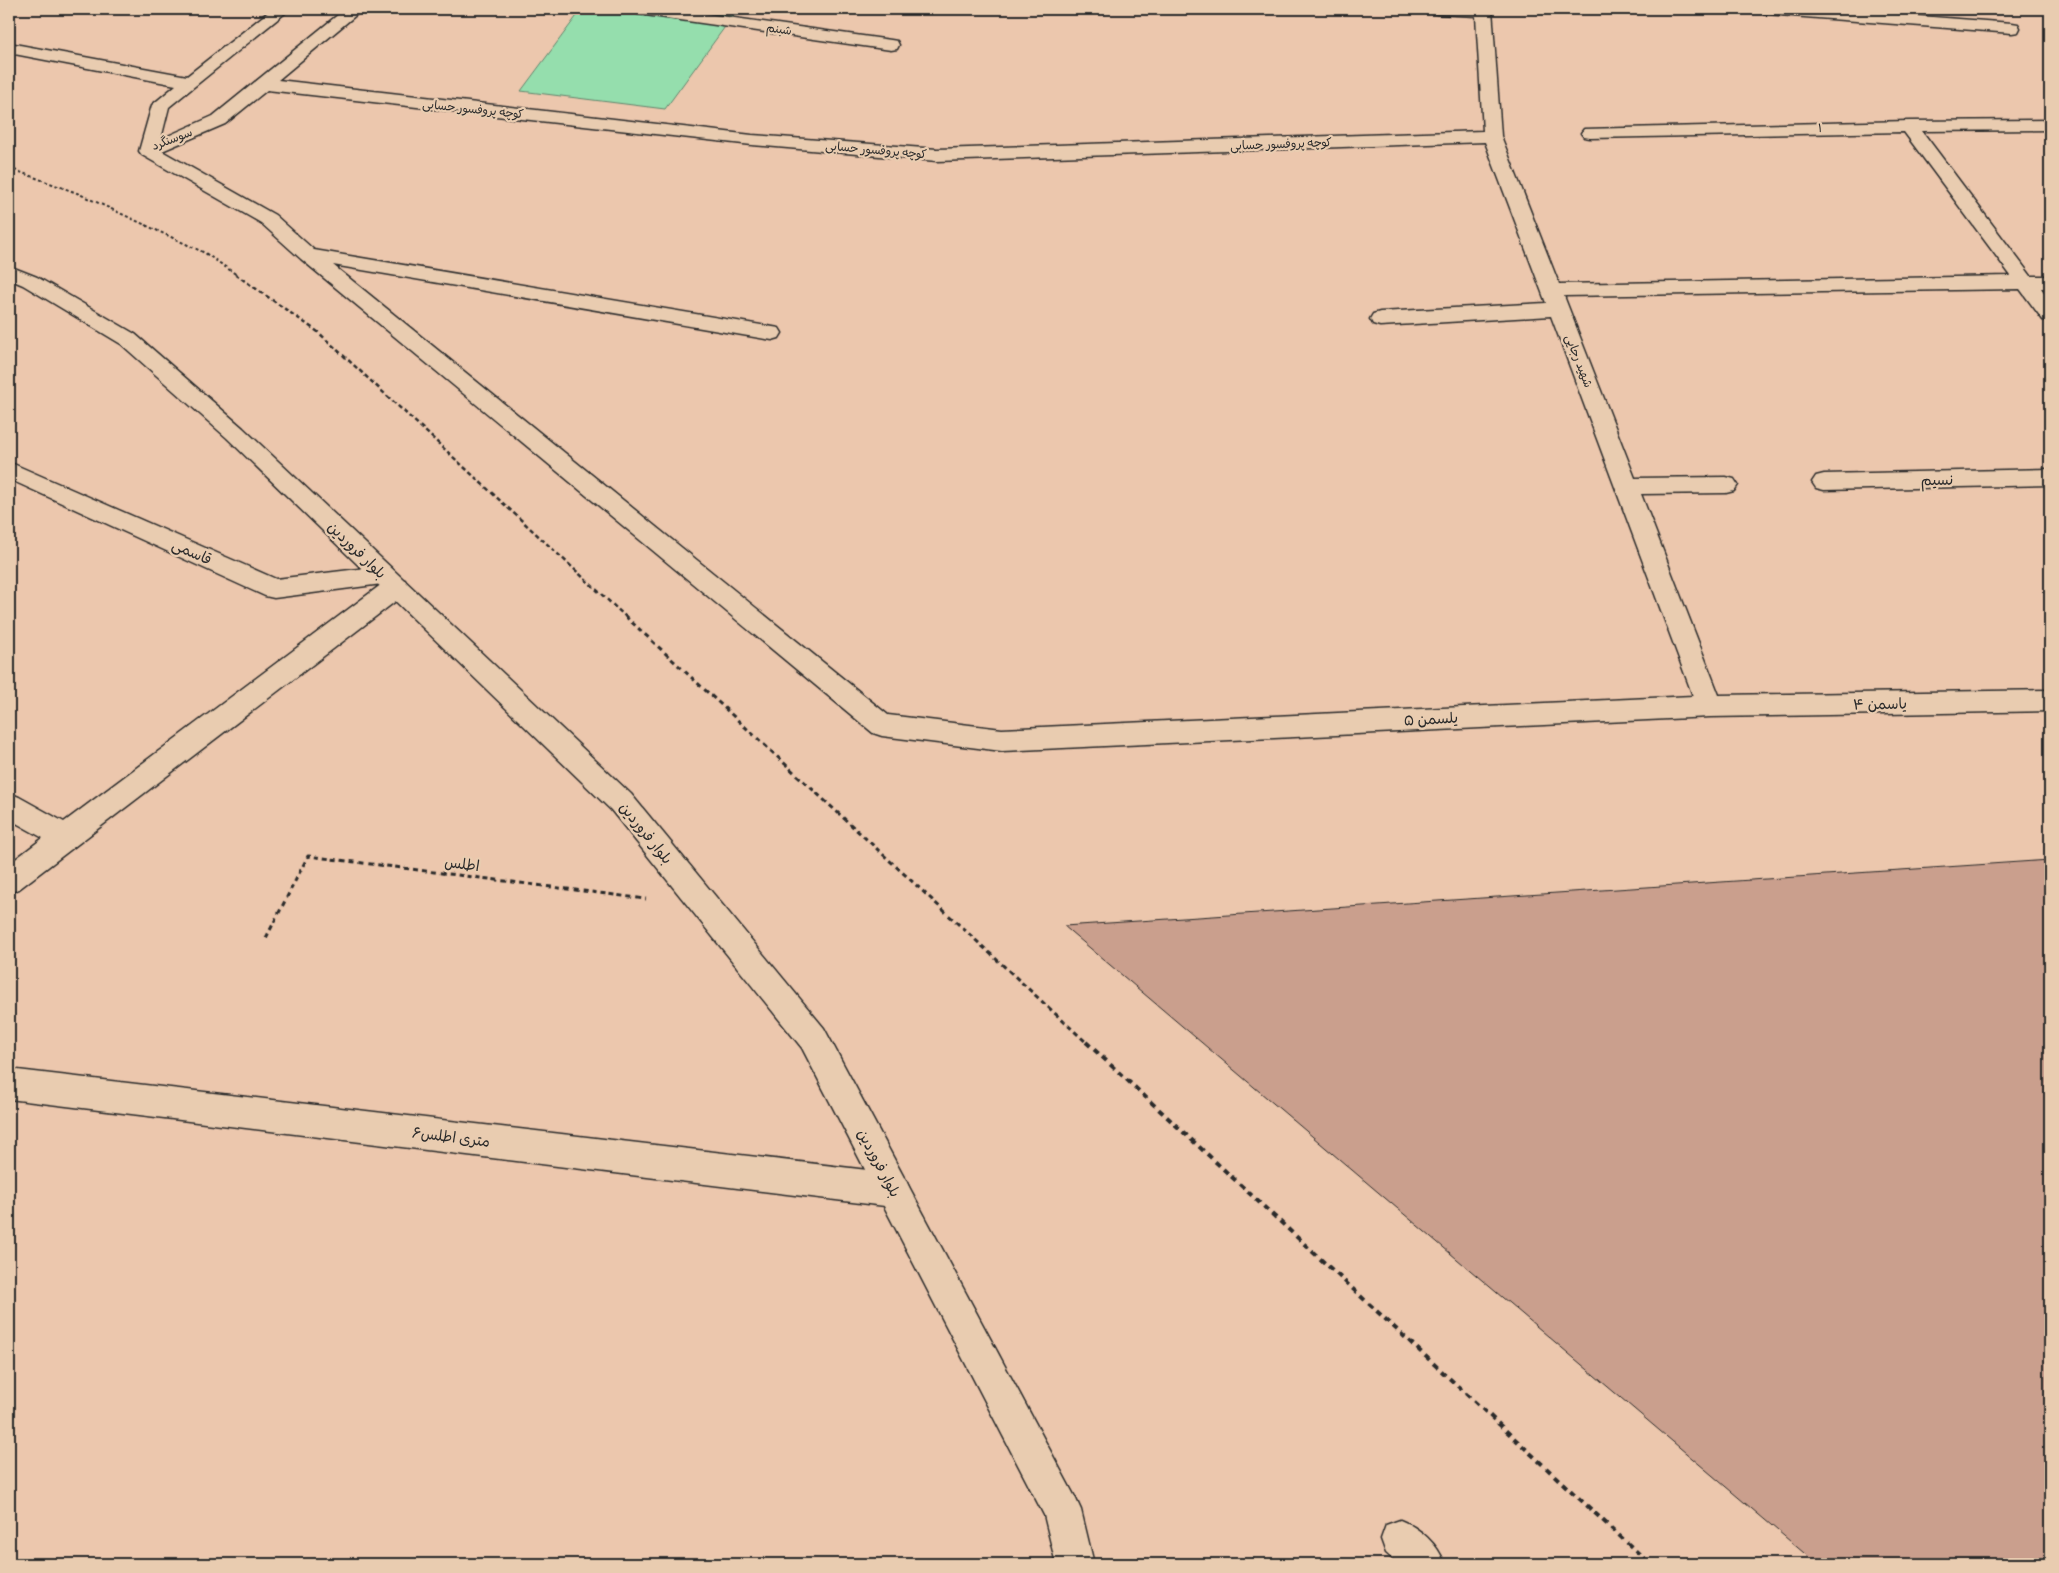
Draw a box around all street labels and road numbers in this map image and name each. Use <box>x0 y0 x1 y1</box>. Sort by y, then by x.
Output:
street label: شبنم <box>765 20 793 40</box>
street label: کوچه پروفسور حسابی <box>422 97 524 122</box>
street label: ۱ <box>1818 121 1822 136</box>
street label: سوسنگرد <box>150 125 195 154</box>
street label: کوچه پروفسور حسابی <box>1230 135 1332 154</box>
street label: کوچه پروفسور حسابی <box>825 139 927 162</box>
street label: شهید رجایی <box>1562 333 1596 390</box>
street label: نسیم <box>1921 471 1954 492</box>
street label: بلوار فروردین <box>323 518 390 583</box>
street label: قاسمی <box>169 535 215 570</box>
street label: یاسمن ۴ <box>1853 695 1907 714</box>
street label: یلسمن ۵ <box>1403 709 1459 730</box>
street label: بلوار فروردین <box>615 798 676 868</box>
street label: اطلس <box>443 853 481 876</box>
street label: ۶متری اطلس <box>411 1123 491 1152</box>
street label: بلوار فروردین <box>853 1126 904 1201</box>

